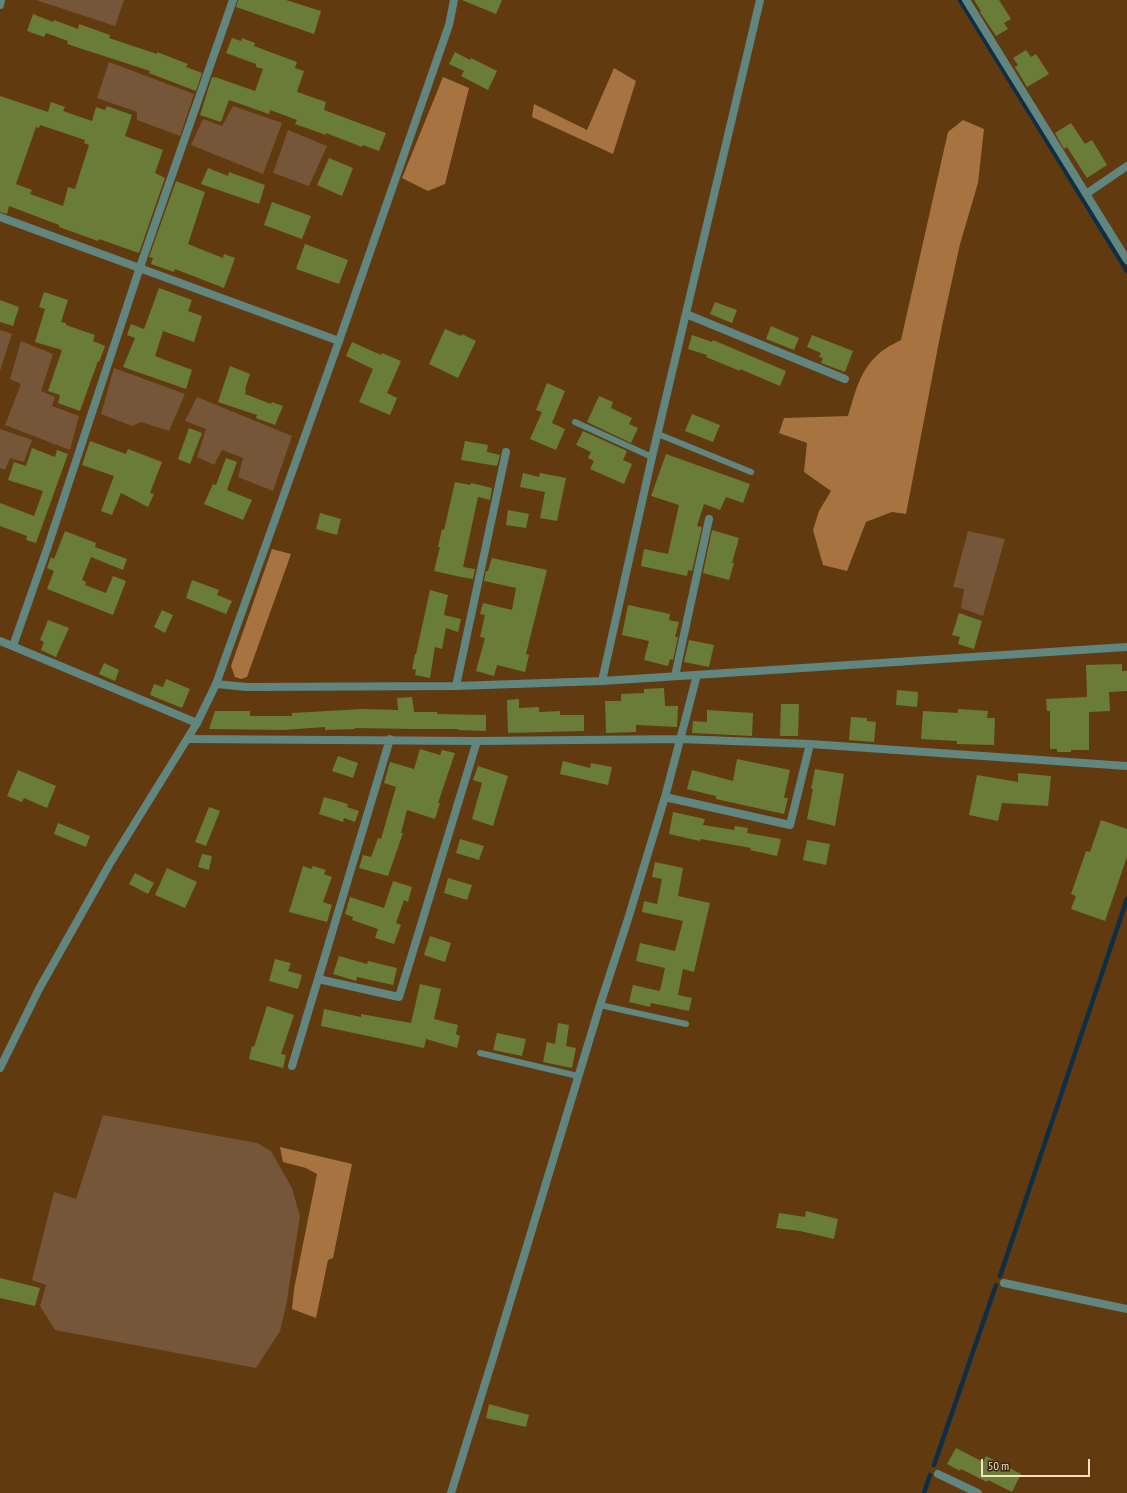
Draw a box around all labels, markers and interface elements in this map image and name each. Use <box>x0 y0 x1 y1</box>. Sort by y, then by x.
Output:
scale bar <box>983 1451 1092 1477</box>
text: 50 m <box>988 1458 1009 1473</box>

